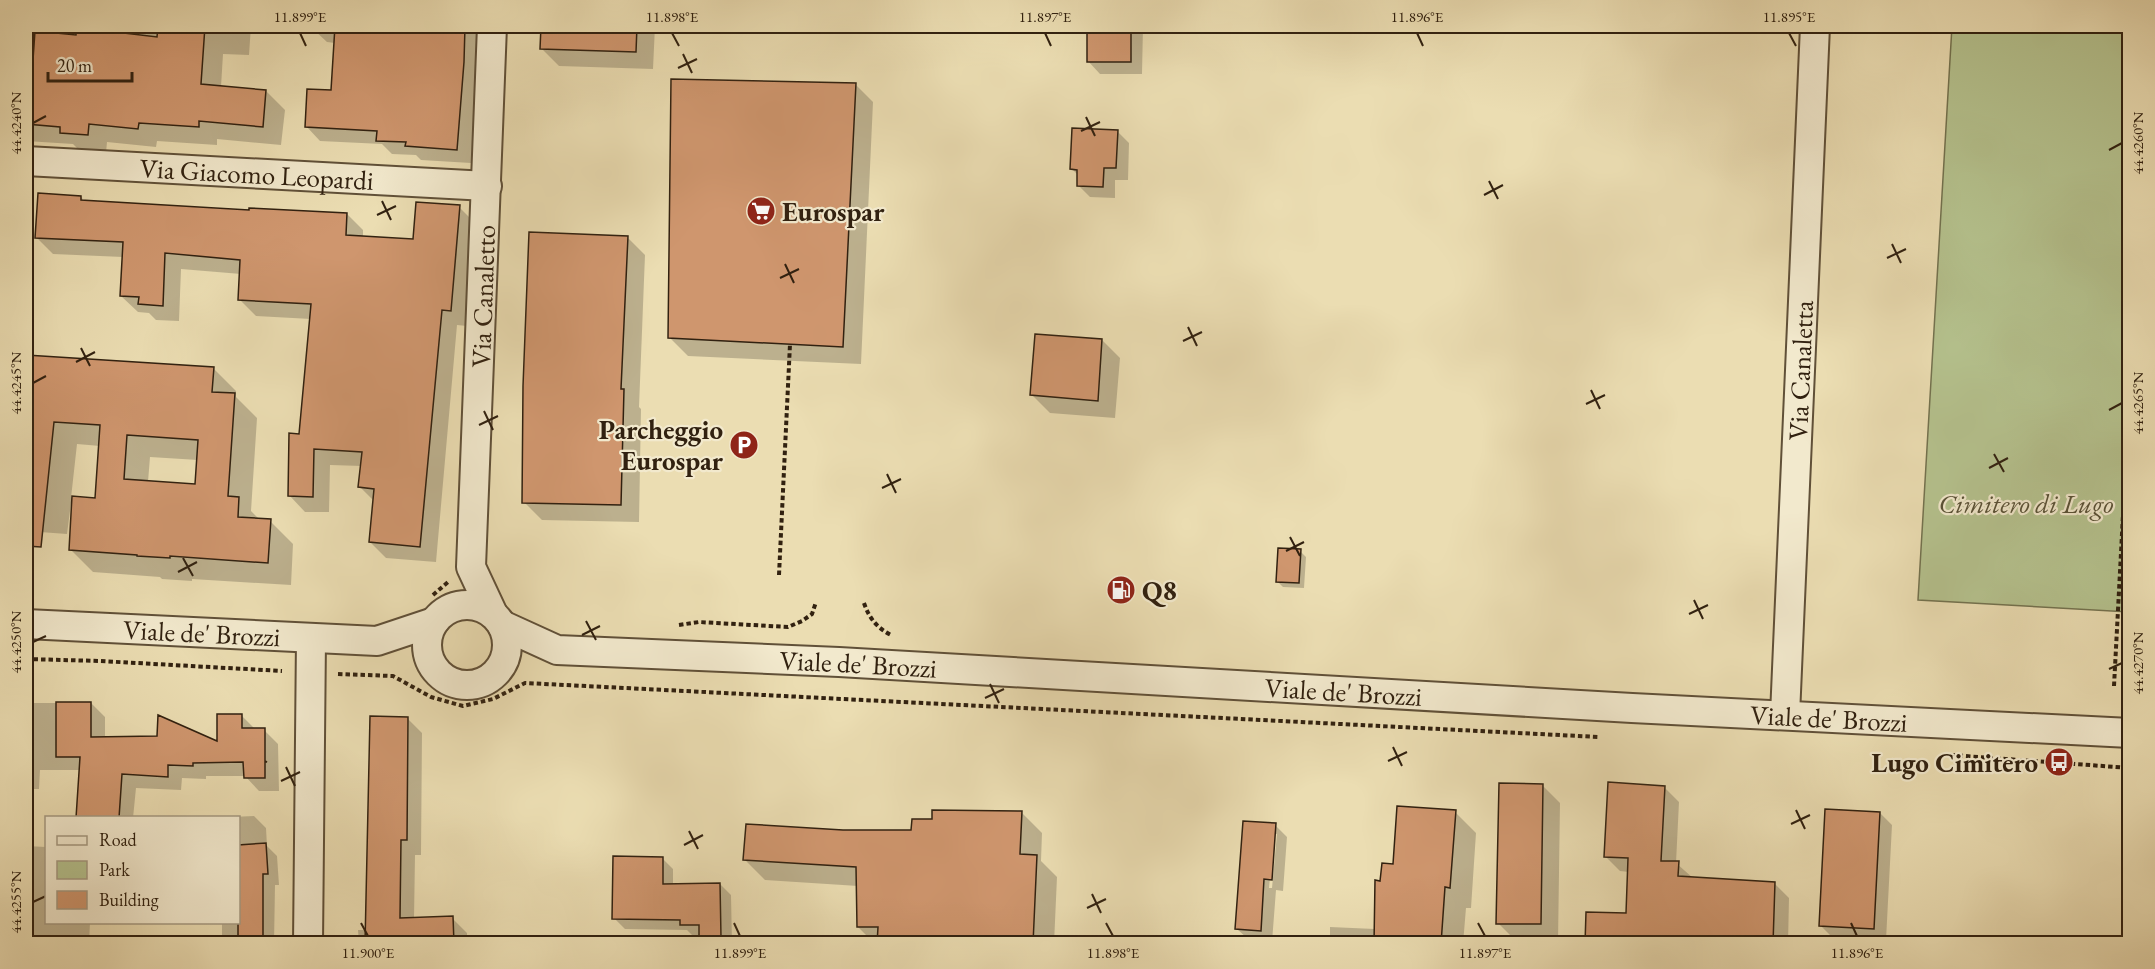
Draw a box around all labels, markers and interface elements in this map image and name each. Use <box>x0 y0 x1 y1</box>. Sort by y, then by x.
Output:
text: 11.899°E <box>274 7 327 26</box>
text: 11.898°E <box>646 7 699 26</box>
text: 11.897°E <box>1019 7 1072 26</box>
text: 11.896°E <box>1391 7 1444 26</box>
text: 11.895°E <box>1763 7 1816 26</box>
scale bar <box>48 45 132 83</box>
text: 20 m <box>57 54 92 77</box>
text: 44.4240°N <box>6 91 25 154</box>
text: 44.4260°N <box>2128 111 2147 174</box>
street label: Via Giacomo Leopardi <box>139 150 375 197</box>
place label: Eurospar <box>782 194 885 229</box>
supermarket icon: Eurospar <box>745 195 777 227</box>
street label: Via Canaletto <box>463 224 503 368</box>
street label: Via Canaletta <box>1779 299 1821 441</box>
text: 44.4245°N <box>6 351 25 414</box>
text: 44.4265°N <box>2128 371 2147 434</box>
place label: Parcheggio Eurospar <box>599 412 724 478</box>
parking icon: Parcheggio Eurospar <box>728 429 760 461</box>
park label: Cimitero di Lugo <box>1938 486 2114 521</box>
place label: Q8 <box>1142 573 1177 608</box>
fuel station icon: Q8 <box>1105 574 1137 606</box>
text: 44.4250°N <box>6 610 25 673</box>
street label: Viale de' Brozzi <box>122 611 282 654</box>
text: 44.4270°N <box>2128 631 2147 694</box>
street label: Viale de' Brozzi <box>779 642 938 685</box>
street label: Viale de' Brozzi <box>1264 669 1423 713</box>
street label: Viale de' Brozzi <box>1749 696 1909 739</box>
place label: Lugo Cimitero <box>1871 745 2038 780</box>
bus stop icon: Lugo Cimitero <box>2043 746 2075 778</box>
legend <box>45 816 240 924</box>
text: Road <box>99 828 138 851</box>
text: Park <box>99 858 130 881</box>
text: 44.4255°N <box>6 870 25 933</box>
text: Building <box>99 888 159 911</box>
text: 11.900°E <box>342 943 395 962</box>
text: 11.899°E <box>714 943 767 962</box>
text: 11.898°E <box>1087 943 1140 962</box>
text: 11.897°E <box>1459 943 1512 962</box>
text: 11.896°E <box>1831 943 1884 962</box>

